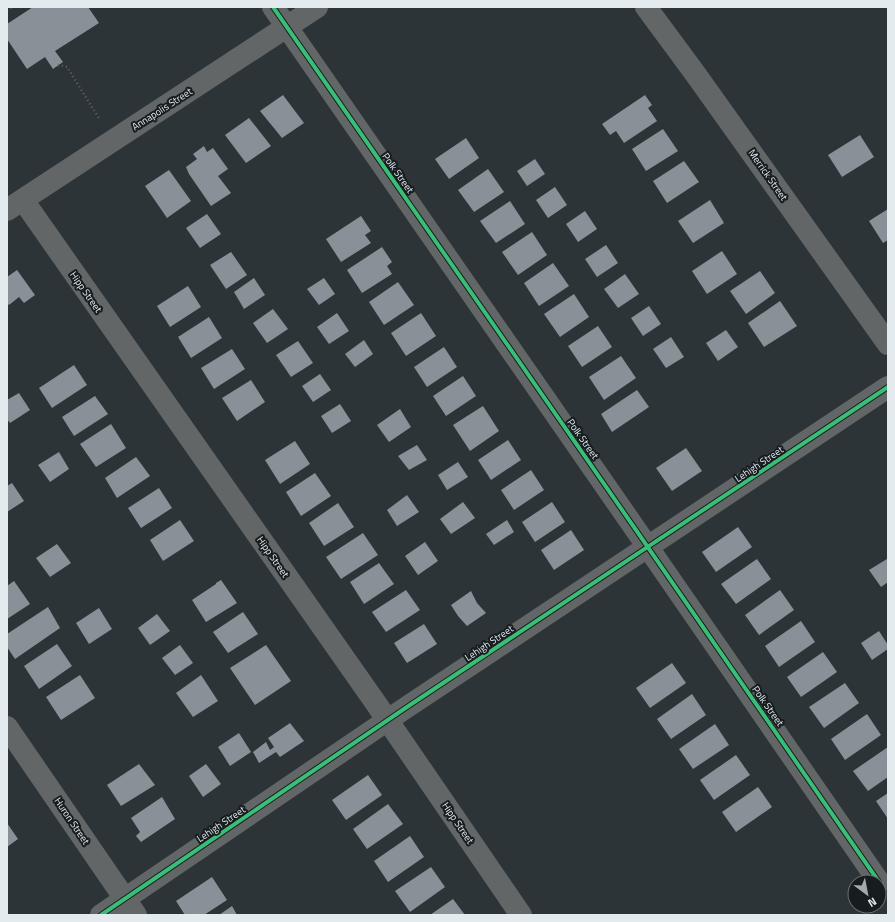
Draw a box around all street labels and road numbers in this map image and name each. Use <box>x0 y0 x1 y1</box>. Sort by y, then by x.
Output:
street label: Annapolis Street <box>129 84 196 134</box>
street label: Merrick Street <box>745 146 792 204</box>
street label: Polk Street <box>379 150 418 197</box>
street label: Hipp Street <box>66 268 106 316</box>
street label: Polk Street <box>564 416 603 463</box>
street label: Lehigh Street <box>732 442 787 486</box>
street label: Hipp Street <box>253 533 293 581</box>
street label: Lehigh Street <box>462 621 517 665</box>
street label: Polk Street <box>749 683 788 730</box>
street label: Huron Street <box>51 794 94 848</box>
street label: Hipp Street <box>439 799 478 847</box>
street label: Lehigh Street <box>194 802 249 846</box>

